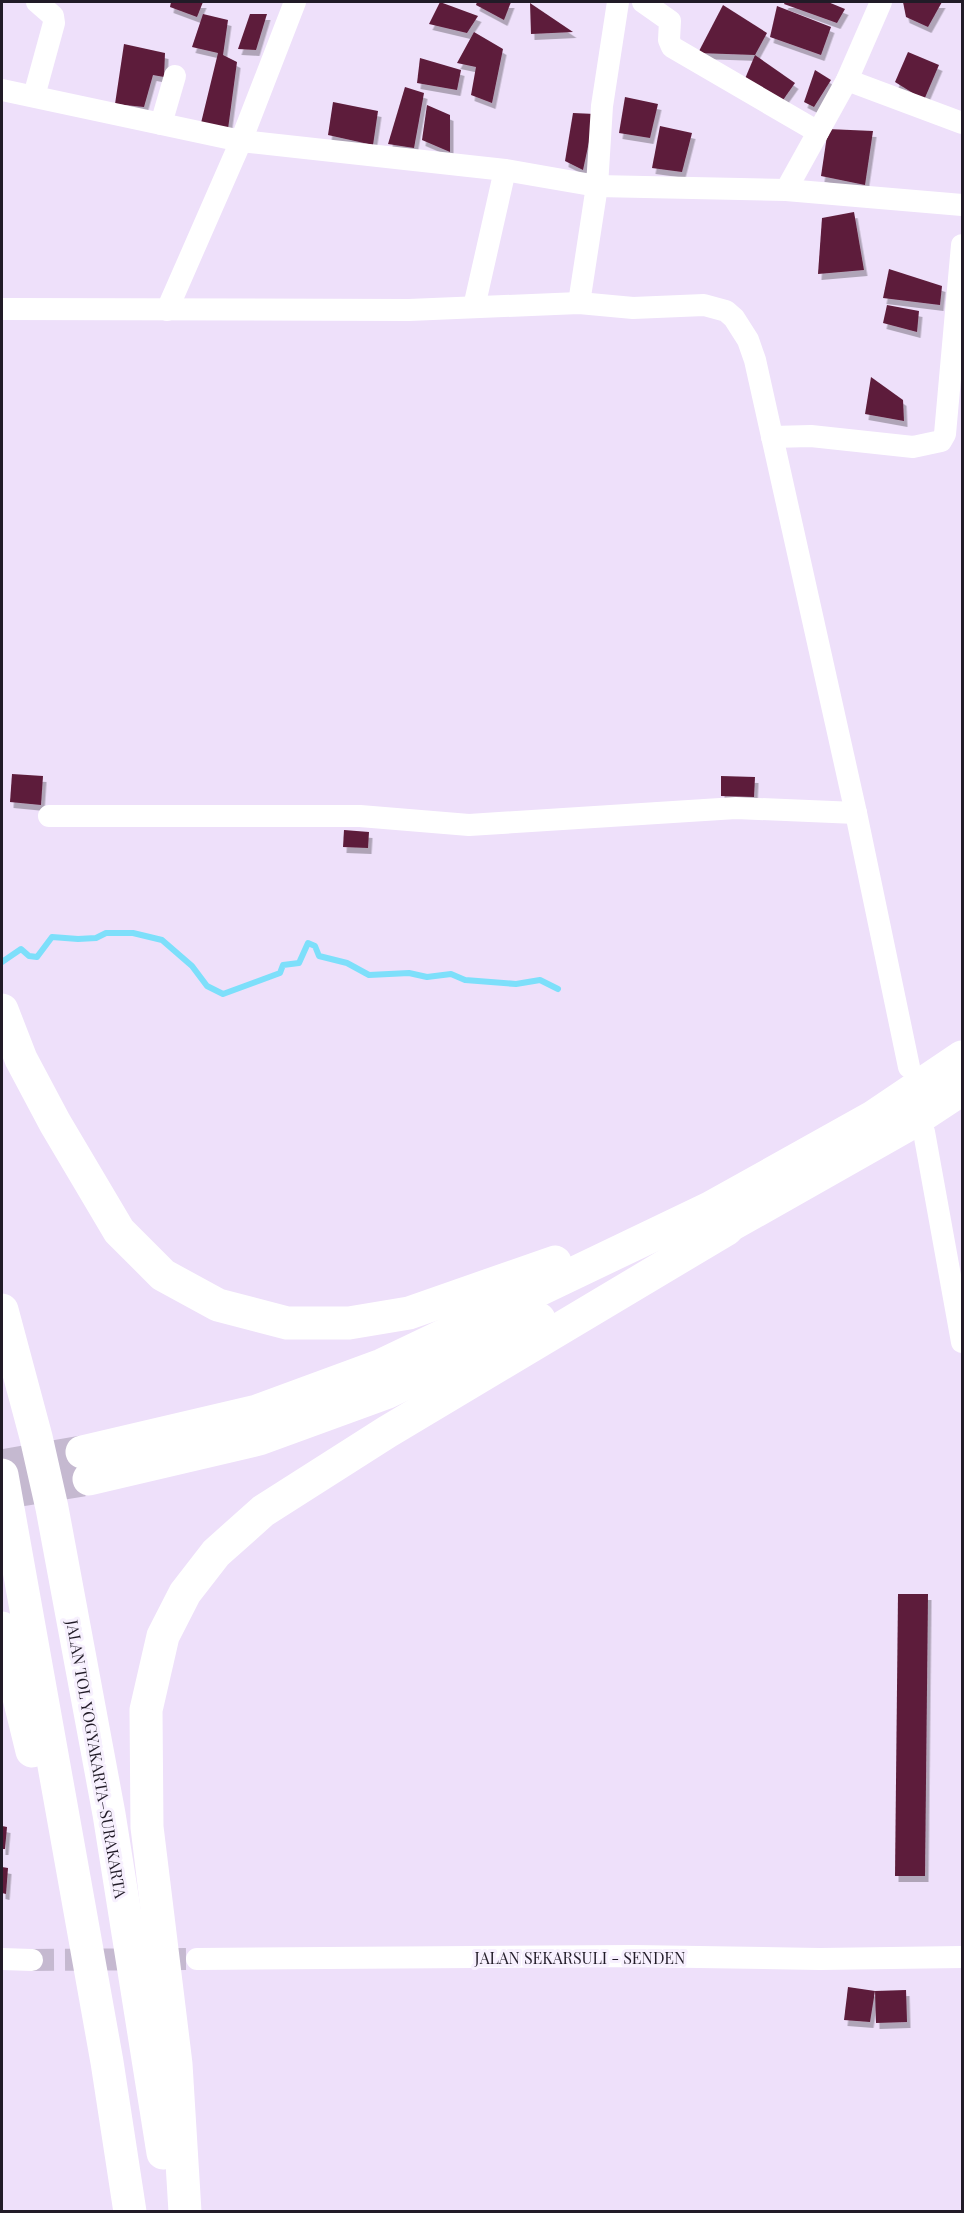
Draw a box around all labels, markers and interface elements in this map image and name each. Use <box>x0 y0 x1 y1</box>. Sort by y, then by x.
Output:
street label: JALAN TOL YOGYAKARTA–SURAKARTA <box>62 1617 132 1901</box>
street label: JALAN SEKARSULI - SENDEN <box>474 1947 685 1968</box>

